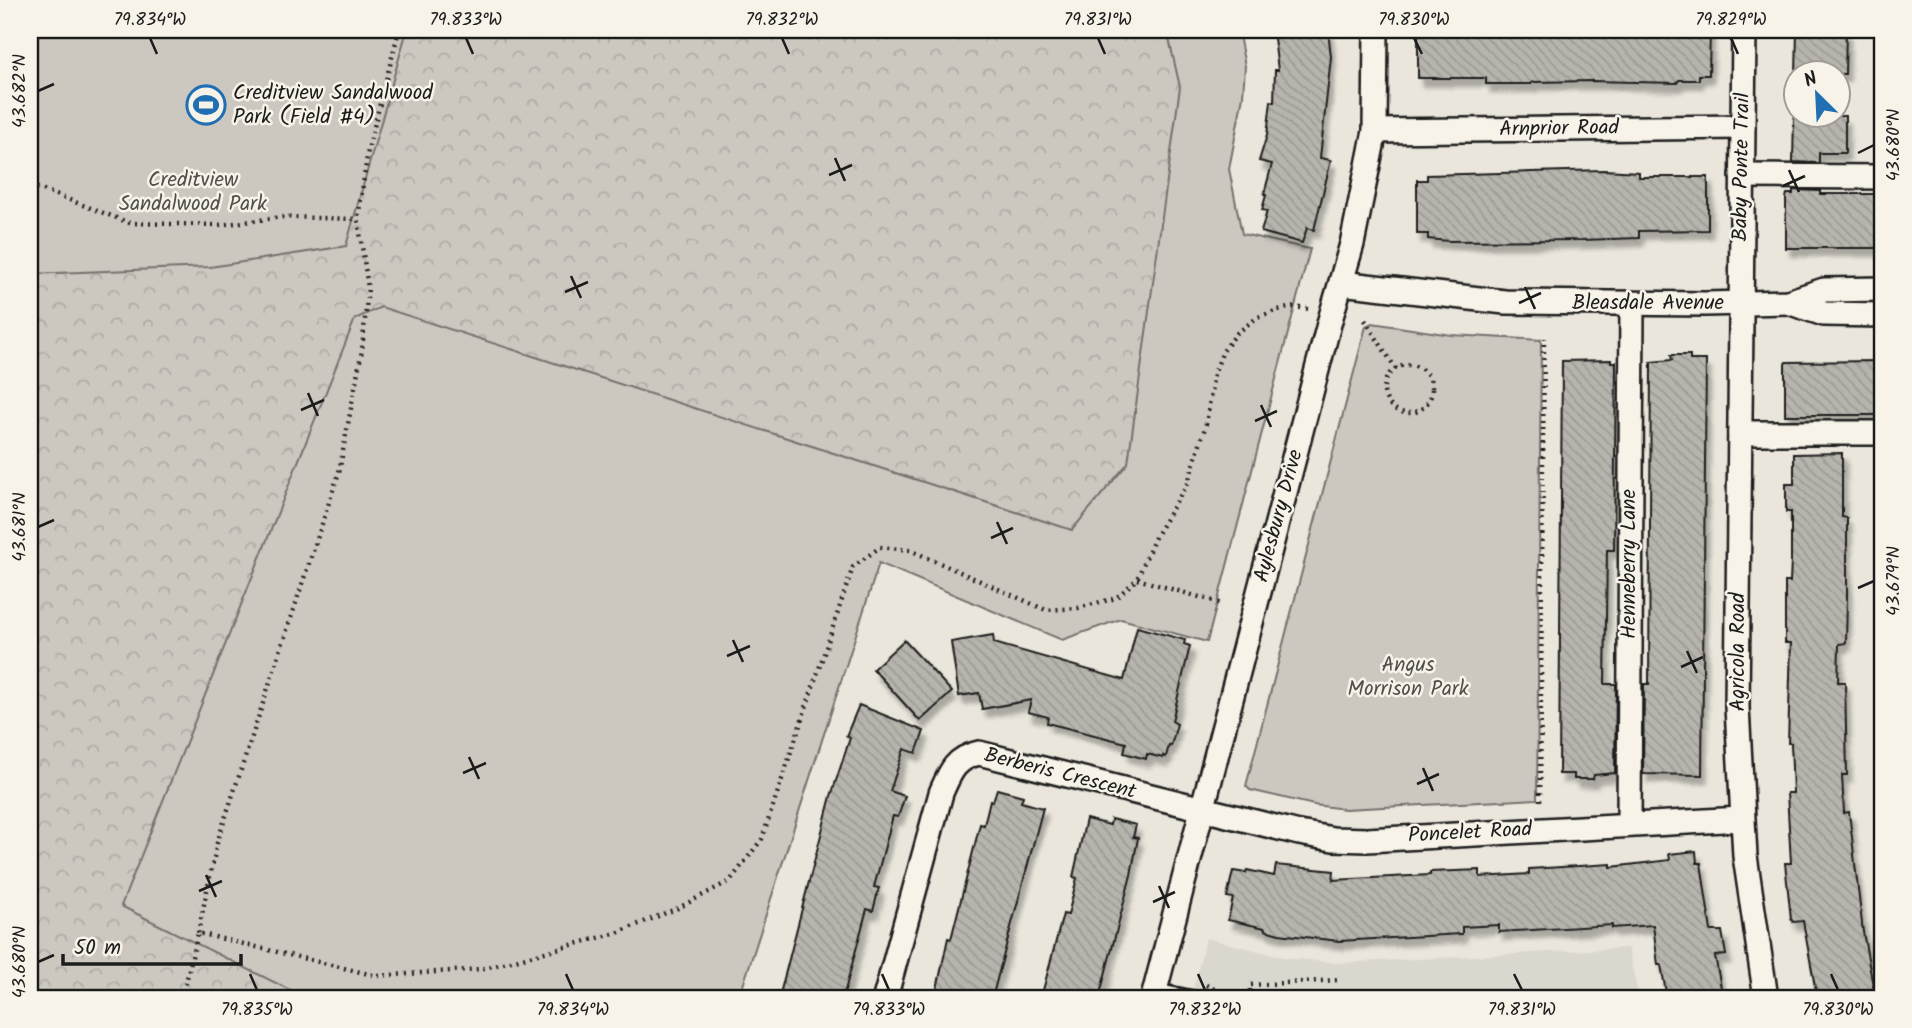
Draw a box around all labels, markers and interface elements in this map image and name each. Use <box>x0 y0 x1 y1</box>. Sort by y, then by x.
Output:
text: 79.834°W <box>114 6 186 35</box>
text: 79.833°W <box>430 6 502 35</box>
text: 79.832°W <box>745 6 819 35</box>
text: 79.831°W <box>1064 6 1132 35</box>
text: 79.830°W <box>1378 6 1450 35</box>
text: 79.829°W <box>1695 6 1767 35</box>
text: 43.682°N <box>6 54 35 128</box>
north arrow <box>1783 60 1853 130</box>
text: N <box>1799 64 1822 96</box>
place label: Creditview Sandalwood Park (Field #4) <box>233 77 433 134</box>
sports icon: Creditview Sandalwood Park (Field #4) <box>185 84 227 126</box>
street label: Baby Ponte Trail <box>1724 92 1760 242</box>
text: 43.680°N <box>1880 109 1909 181</box>
street label: Arnprior Road <box>1499 111 1620 147</box>
park label: Creditview Sandalwood Park <box>119 164 267 221</box>
street label: Bleasdale Avenue <box>1572 287 1725 320</box>
street label: Aylesbury Drive <box>1245 445 1313 586</box>
street label: Henneberry Lane <box>1613 488 1646 639</box>
text: 43.681°N <box>6 492 35 562</box>
text: 43.679°N <box>1880 546 1909 616</box>
street label: Agricola Road <box>1722 592 1755 712</box>
park label: Angus Morrison Park <box>1347 649 1469 706</box>
street label: Berberis Crescent <box>981 739 1140 809</box>
street label: Poncelet Road <box>1407 813 1533 853</box>
scale bar <box>63 923 242 967</box>
text: 43.680°N <box>6 926 35 998</box>
text: 50 m <box>74 932 121 965</box>
text: 79.835°W <box>221 996 293 1025</box>
text: 79.834°W <box>537 996 609 1025</box>
text: 79.833°W <box>853 996 925 1025</box>
text: 79.832°W <box>1168 996 1242 1025</box>
text: 79.831°W <box>1488 996 1556 1025</box>
text: 79.830°W <box>1802 996 1874 1025</box>

